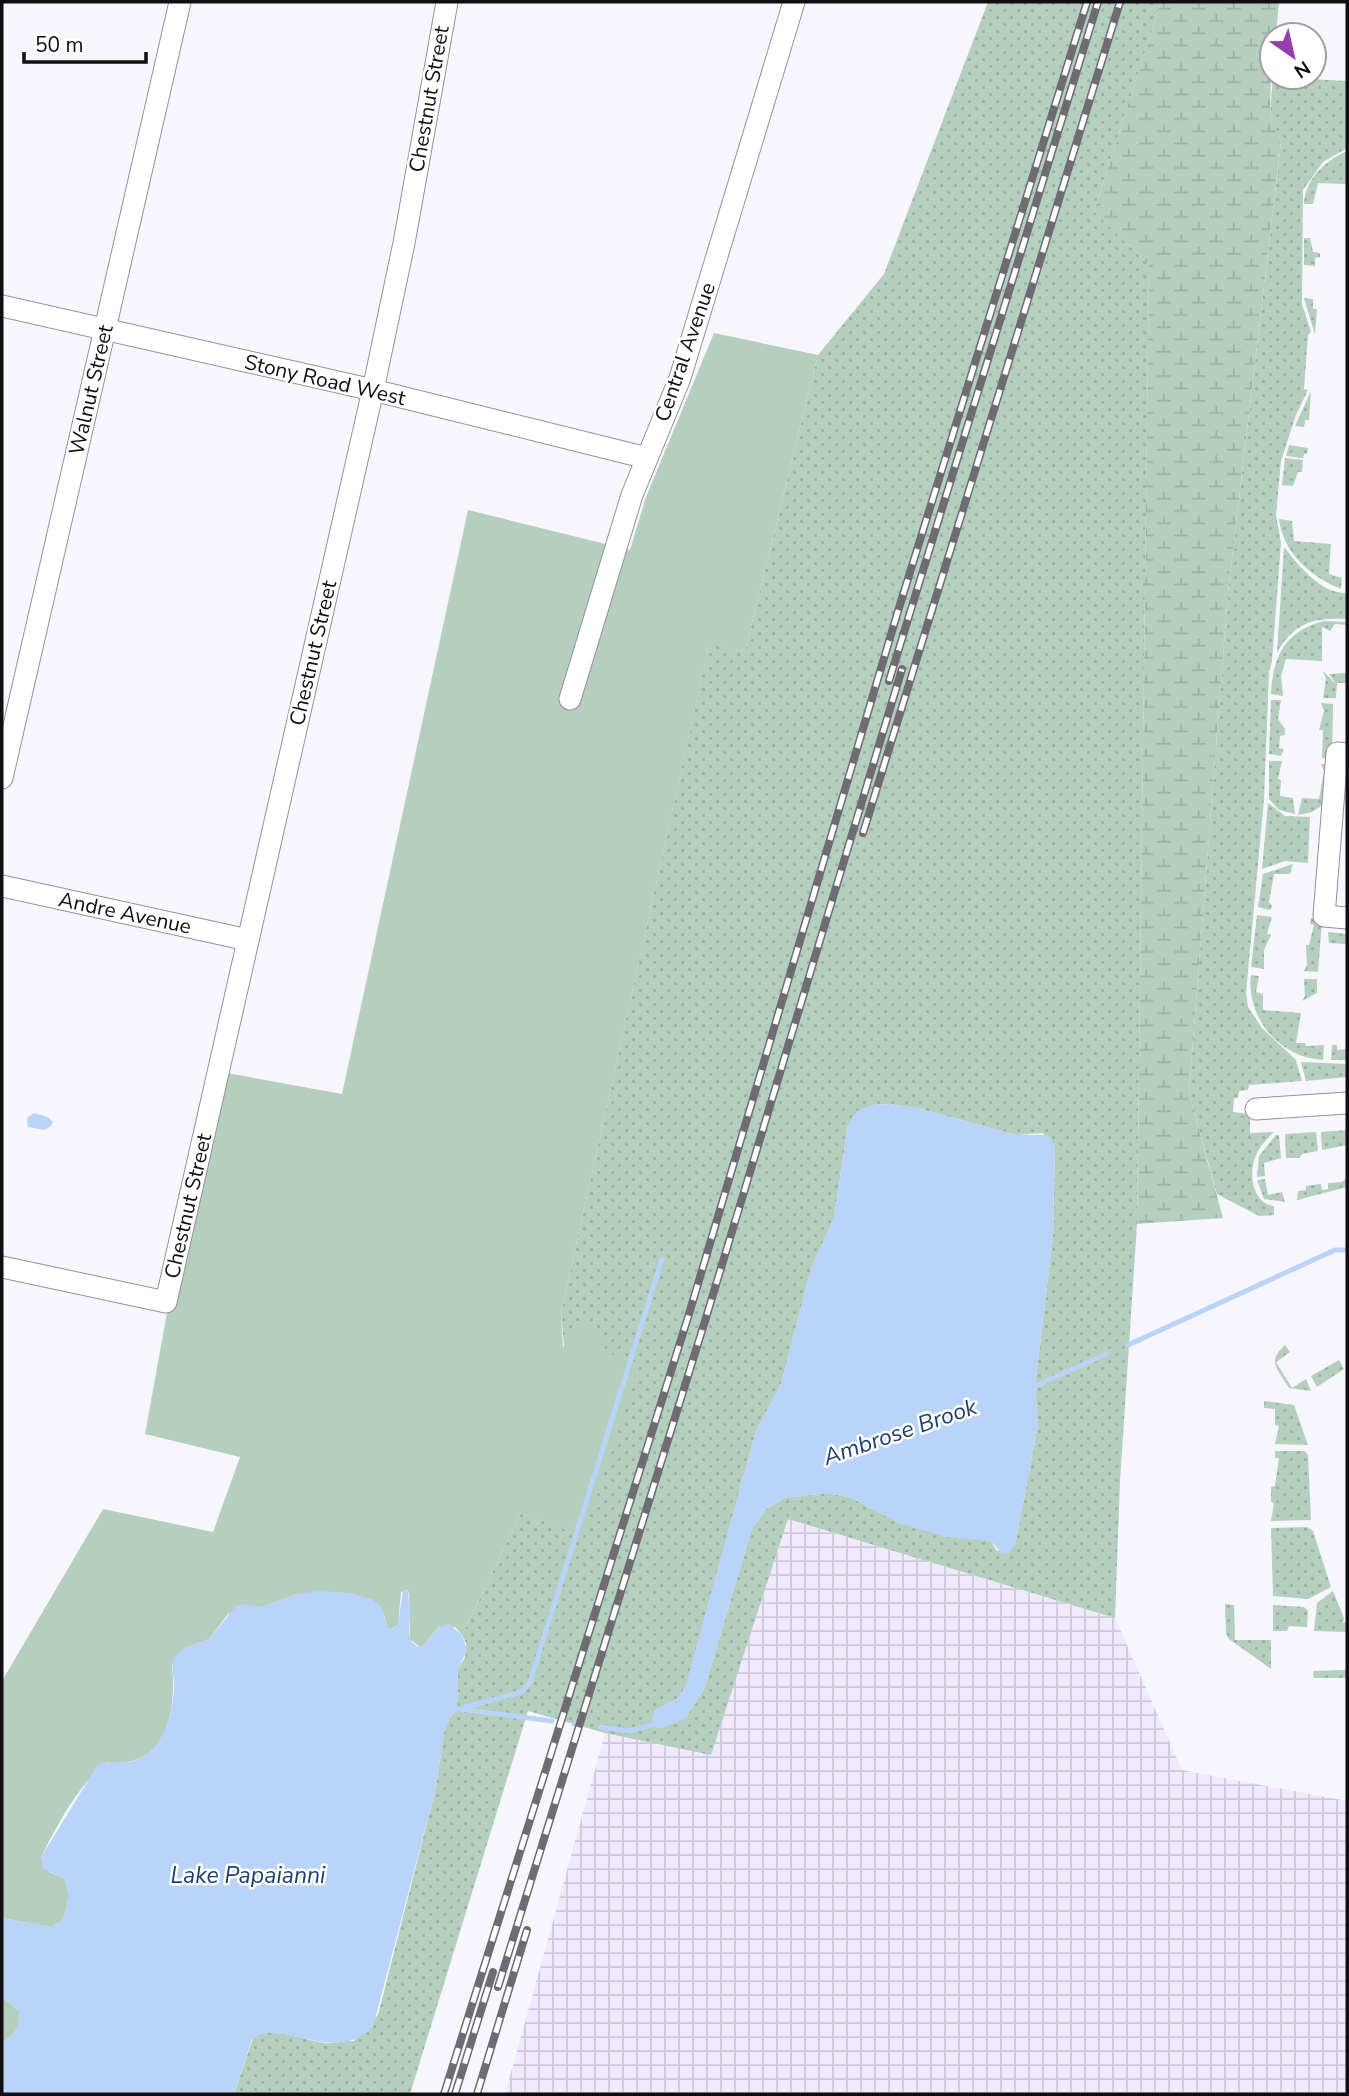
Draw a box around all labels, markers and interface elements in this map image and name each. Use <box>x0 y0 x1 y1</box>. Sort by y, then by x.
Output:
scale bar <box>24 21 147 65</box>
north arrow <box>1258 21 1328 91</box>
street label: Chestnut Street <box>402 23 456 174</box>
text: 50 m <box>35 31 84 59</box>
text: N <box>1289 55 1315 84</box>
street label: Central Avenue <box>648 279 722 425</box>
street label: Walnut Street <box>62 321 120 458</box>
street label: Stony Road West <box>242 348 409 412</box>
street label: Chestnut Street <box>283 577 343 728</box>
street label: Andre Avenue <box>56 885 194 941</box>
street label: Chestnut Street <box>158 1130 218 1281</box>
water label: Ambrose Brook <box>818 1391 981 1473</box>
water label: Lake Papaianni <box>171 1860 326 1891</box>

